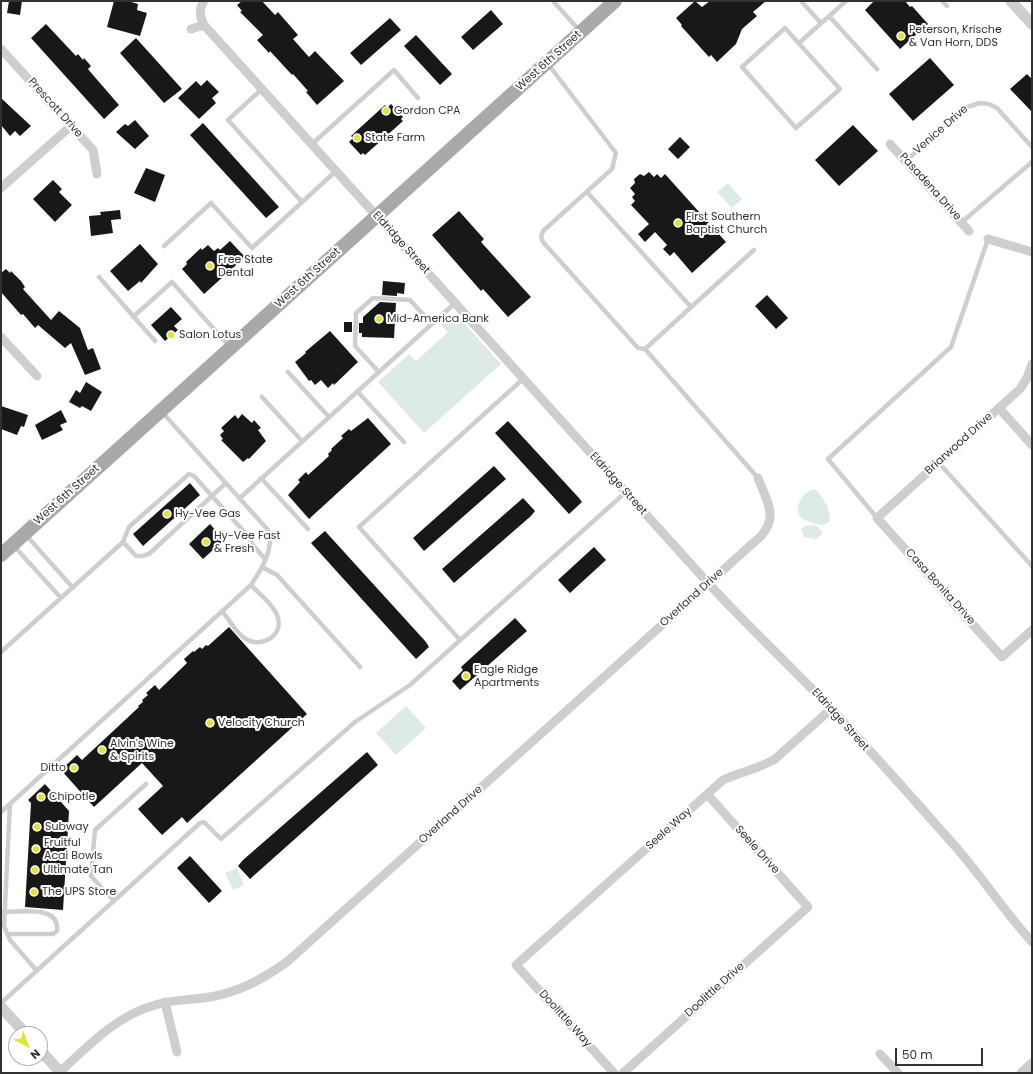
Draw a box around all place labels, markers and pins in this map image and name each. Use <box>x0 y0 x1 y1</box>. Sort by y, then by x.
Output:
place label: Peterson, Krische & Van Horn, DDS <box>909 23 1002 49</box>
marker: Peterson, Krische & Van Horn, DDS <box>896 31 906 41</box>
place label: Gordon CPA <box>394 104 460 118</box>
marker: Gordon CPA <box>381 106 391 116</box>
place label: State Farm <box>365 131 425 145</box>
marker: State Farm <box>352 133 362 143</box>
place label: First Southern Baptist Church <box>686 210 767 236</box>
marker: First Southern Baptist Church <box>673 218 683 228</box>
place label: Free State Dental <box>218 253 273 279</box>
marker: Free State Dental <box>205 261 215 271</box>
place label: Mid-America Bank <box>387 312 489 326</box>
marker: Mid-America Bank <box>374 314 384 324</box>
place label: Salon Lotus <box>179 328 241 342</box>
marker: Salon Lotus <box>166 330 176 340</box>
place label: Hy-Vee Gas <box>175 507 241 521</box>
marker: Hy-Vee Gas <box>162 509 172 519</box>
place label: Hy-Vee Fast & Fresh <box>214 529 281 555</box>
marker: Hy-Vee Fast & Fresh <box>201 537 211 547</box>
place label: Eagle Ridge Apartments <box>474 663 539 689</box>
marker: Eagle Ridge Apartments <box>461 671 471 681</box>
place label: Velocity Church <box>218 716 305 730</box>
marker: Velocity Church <box>205 718 215 728</box>
place label: Alvin's Wine & Spirits <box>110 737 174 763</box>
marker: Alvin's Wine & Spirits <box>97 745 107 755</box>
place label: Ditto <box>40 761 66 775</box>
marker: Ditto <box>69 763 79 773</box>
place label: Chipotle <box>49 790 95 804</box>
marker: Chipotle <box>36 792 46 802</box>
place label: Subway <box>45 820 89 834</box>
marker: Subway <box>32 822 42 832</box>
place label: Fruitful Acai Bowls <box>44 836 102 862</box>
marker: Fruitful Acai Bowls <box>31 844 41 854</box>
place label: Ultimate Tan <box>43 863 113 877</box>
marker: Ultimate Tan <box>30 865 40 875</box>
place label: The UPS Store <box>42 885 116 899</box>
marker: The UPS Store <box>29 887 39 897</box>

